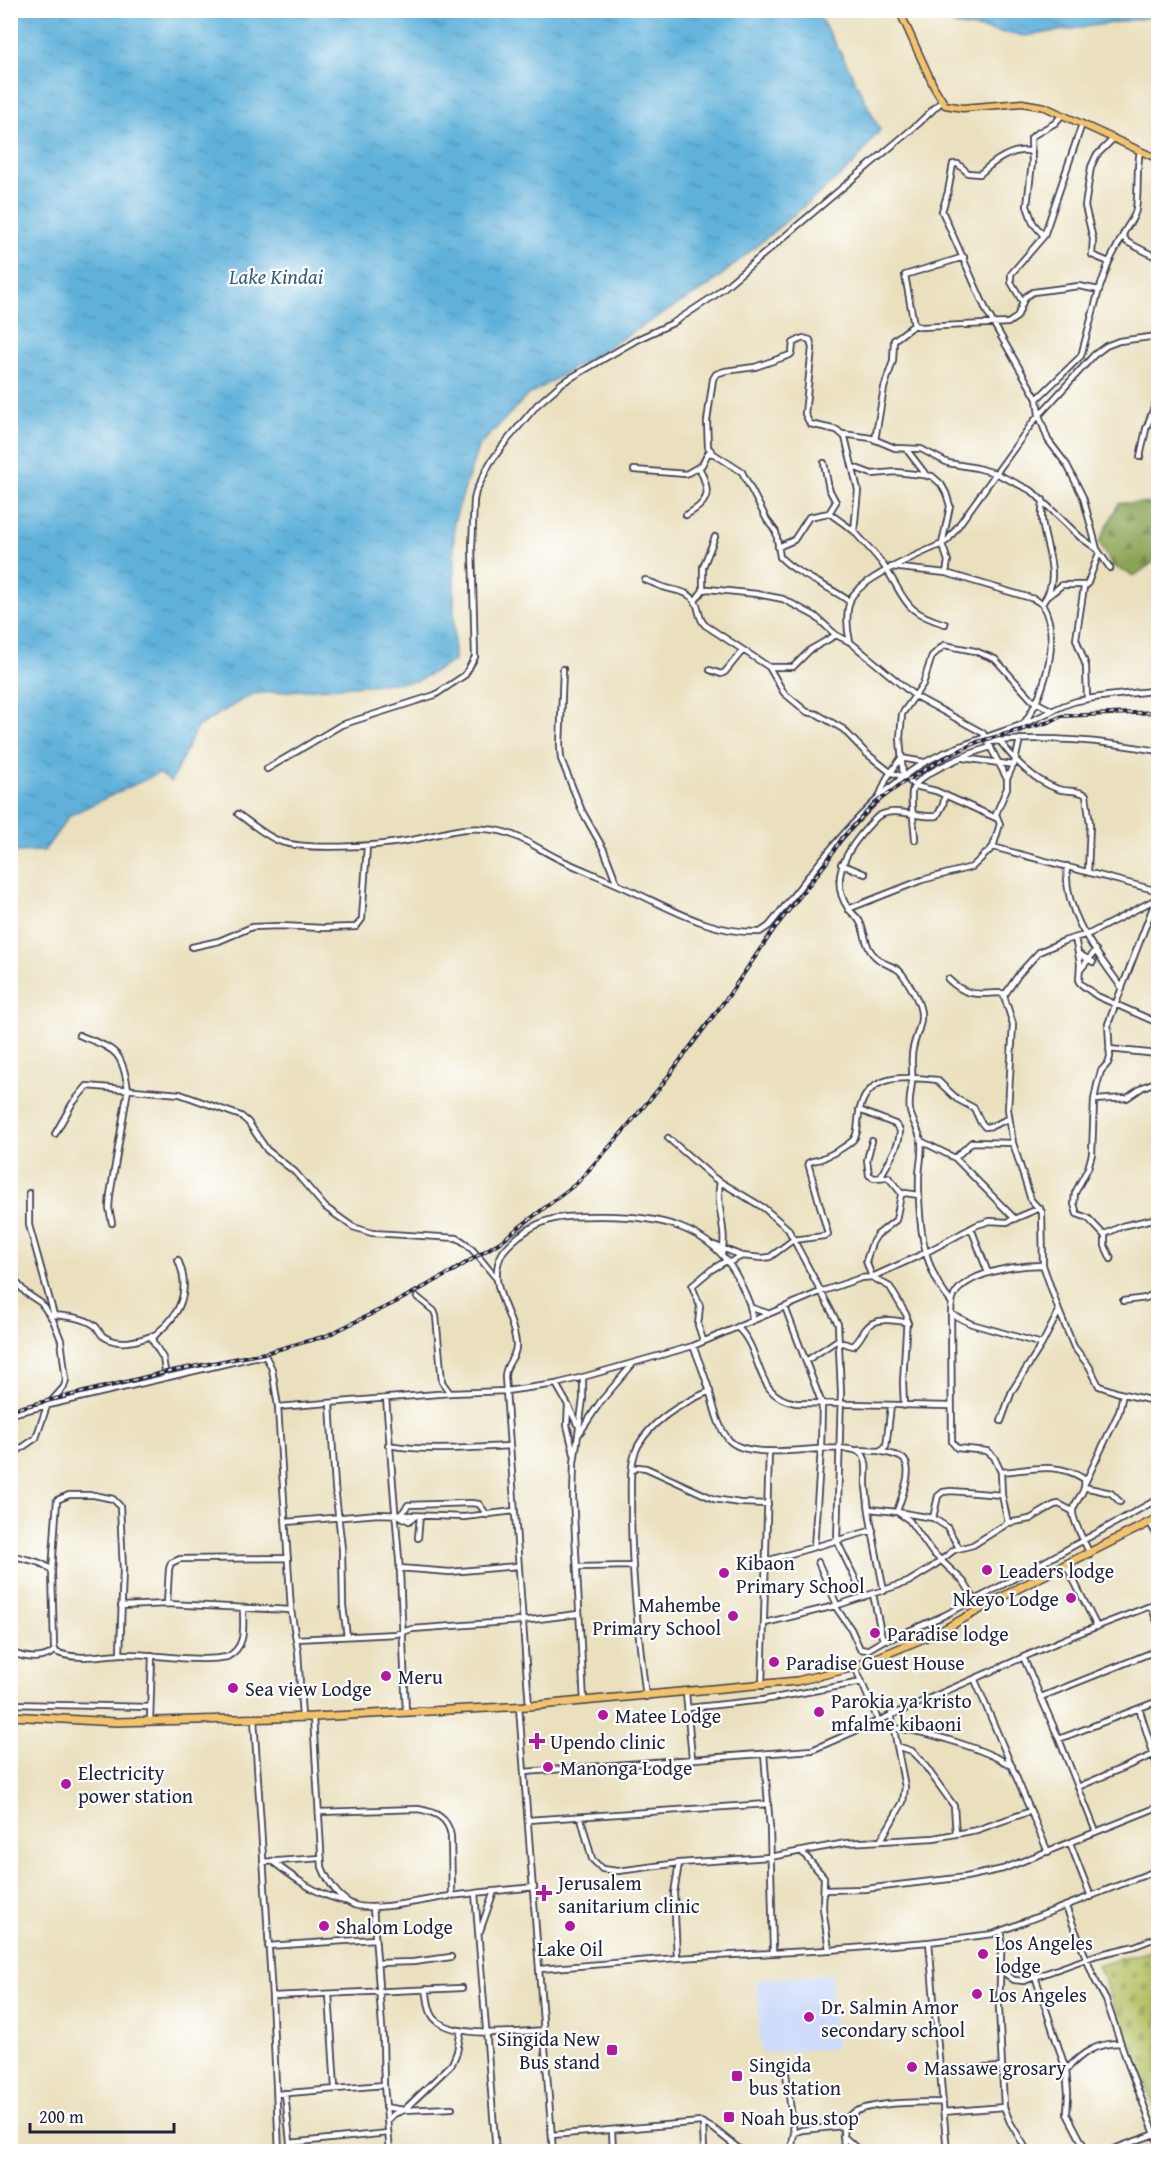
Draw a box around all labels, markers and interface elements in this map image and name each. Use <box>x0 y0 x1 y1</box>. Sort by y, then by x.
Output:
water label: Lake Kindai <box>228 261 324 292</box>
place label: Kibaon Primary School <box>736 1548 865 1600</box>
place label: Leaders lodge <box>999 1556 1114 1585</box>
marker: Leaders lodge <box>980 1563 994 1577</box>
marker: Kibaon Primary School <box>717 1566 731 1580</box>
place label: Nkeyo Lodge <box>953 1584 1059 1613</box>
place label: Mahembe Primary School <box>592 1590 721 1642</box>
marker: Nkeyo Lodge <box>1064 1591 1078 1605</box>
marker: Mahembe Primary School <box>726 1609 740 1623</box>
place label: Paradise lodge <box>887 1619 1009 1648</box>
marker: Paradise lodge <box>868 1626 882 1640</box>
place label: Paradise Guest House <box>786 1648 965 1677</box>
marker: Paradise Guest House <box>767 1655 781 1669</box>
place label: Meru <box>398 1662 443 1691</box>
marker: Meru <box>379 1669 393 1683</box>
place label: Sea view Lodge <box>245 1674 372 1703</box>
marker: Sea view Lodge <box>226 1681 240 1695</box>
place label: Parokia ya kristo mfalme kibaoni <box>831 1686 972 1738</box>
place label: Matee Lodge <box>615 1701 721 1730</box>
marker: Parokia ya kristo mfalme kibaoni <box>812 1705 826 1719</box>
marker: Matee Lodge <box>596 1708 610 1722</box>
place label: Upendo clinic <box>550 1727 666 1756</box>
marker: Upendo clinic <box>528 1732 546 1750</box>
place label: Manonga Lodge <box>560 1753 692 1782</box>
place label: Electricity power station <box>78 1758 193 1810</box>
marker: Manonga Lodge <box>541 1760 555 1774</box>
marker: Electricity power station <box>59 1777 73 1791</box>
place label: Jerusalem sanitarium clinic <box>555 1868 700 1920</box>
marker: Jerusalem sanitarium clinic <box>535 1884 553 1902</box>
place label: Shalom Lodge <box>336 1912 453 1941</box>
marker: Shalom Lodge <box>317 1919 331 1933</box>
marker: Lake Oil <box>563 1919 577 1933</box>
place label: Los Angeles lodge <box>995 1928 1093 1980</box>
place label: Lake Oil <box>537 1934 603 1963</box>
marker: Los Angeles lodge <box>976 1947 990 1961</box>
place label: Los Angeles <box>989 1980 1087 2009</box>
marker: Los Angeles <box>970 1987 984 2001</box>
place label: Dr. Salmin Amor secondary school <box>821 1992 966 2044</box>
marker: Dr. Salmin Amor secondary school <box>802 2010 816 2024</box>
place label: Singida New Bus stand <box>497 2024 601 2076</box>
marker: Singida New Bus stand <box>605 2043 619 2057</box>
place label: Singida bus station <box>749 2050 841 2102</box>
place label: Massawe grosary <box>924 2053 1066 2082</box>
marker: Massawe grosary <box>905 2060 919 2074</box>
marker: Singida bus station <box>730 2069 744 2083</box>
scale bar <box>30 2096 174 2134</box>
text: 200 m <box>39 2103 84 2130</box>
place label: Noah bus stop <box>741 2103 859 2132</box>
marker: Noah bus stop <box>722 2110 736 2124</box>

